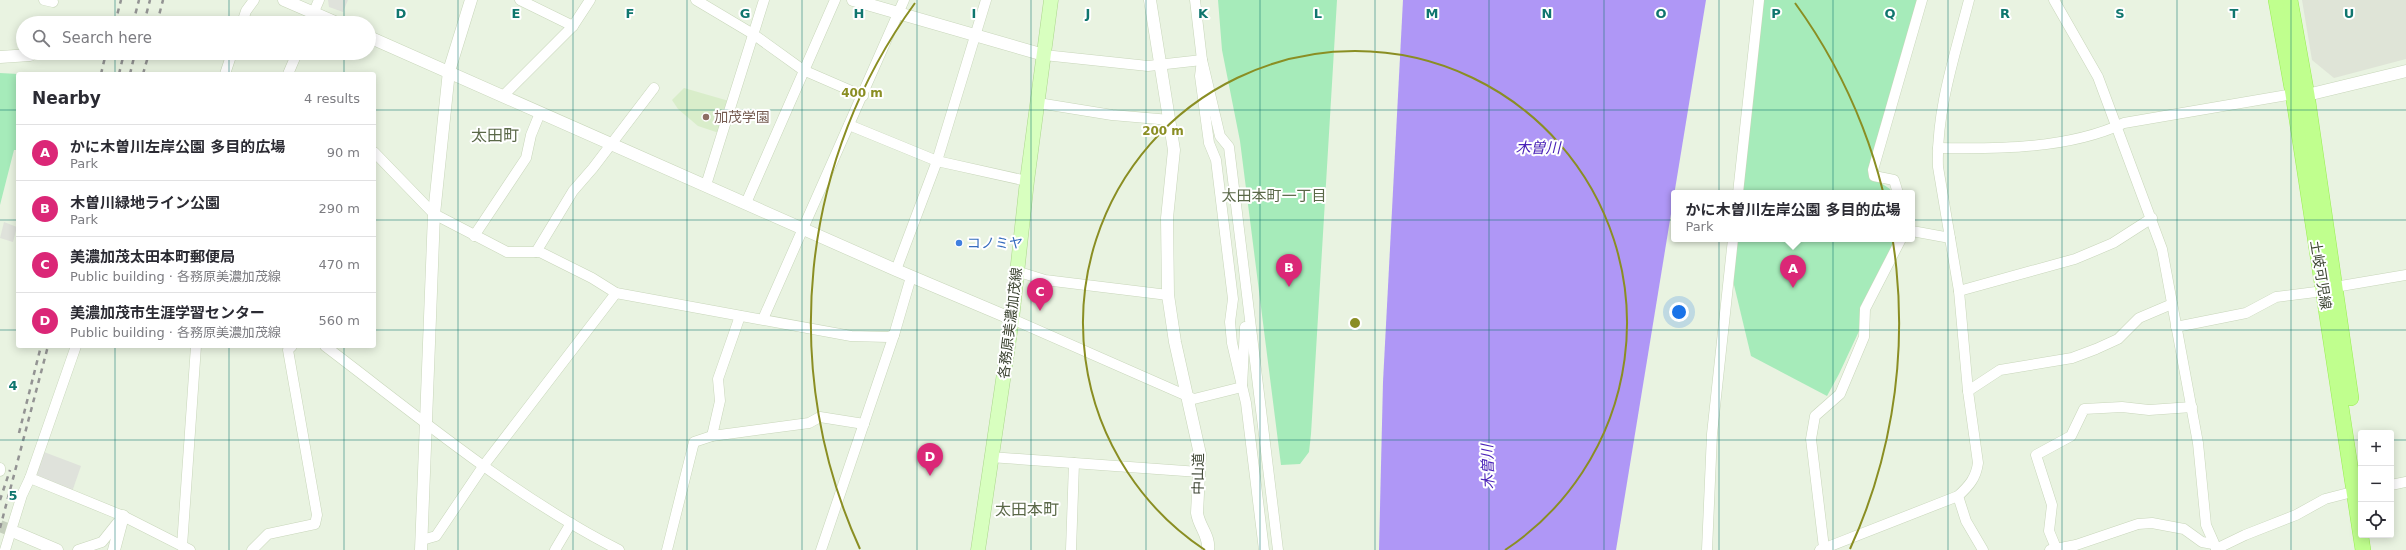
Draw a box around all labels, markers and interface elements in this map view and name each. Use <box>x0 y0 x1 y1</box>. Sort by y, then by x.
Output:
text: D <box>396 6 407 21</box>
text: E <box>512 6 520 21</box>
text: F <box>626 6 634 21</box>
text: G <box>740 6 750 21</box>
text: H <box>854 6 864 21</box>
text: I <box>972 6 976 21</box>
text: J <box>1085 6 1090 21</box>
text: K <box>1198 6 1209 21</box>
text: L <box>1314 6 1322 21</box>
text: M <box>1426 6 1438 21</box>
text: N <box>1542 6 1552 21</box>
text: O <box>1655 6 1667 21</box>
text: P <box>1771 6 1781 21</box>
text: Q <box>1884 6 1896 21</box>
text: R <box>2000 6 2010 21</box>
text: S <box>2115 6 2125 21</box>
text: T <box>2230 6 2239 21</box>
text: U <box>2344 6 2354 21</box>
search box <box>16 16 376 60</box>
icon: search <box>30 27 52 49</box>
text: Search here <box>62 29 152 47</box>
text: 400 m <box>841 86 883 100</box>
text: Nearby <box>32 88 101 108</box>
text: 4 results <box>304 91 360 106</box>
place label: 加茂学園 <box>714 109 770 125</box>
marker: 加茂学園 <box>701 112 711 122</box>
text: 200 m <box>1142 124 1184 138</box>
district label: 太田町 <box>471 126 519 145</box>
text: かに木曽川左岸公園 多目的広場 <box>70 138 285 156</box>
water label: 木曽川 <box>1515 139 1562 157</box>
text: A <box>40 145 50 160</box>
text: 90 m <box>327 145 360 160</box>
text: Park <box>70 156 98 171</box>
district label: 太田本町一丁目 <box>1221 187 1327 205</box>
popup <box>1671 190 1915 242</box>
text: 木曽川緑地ライン公園 <box>70 194 220 212</box>
text: B <box>40 201 50 216</box>
text: 290 m <box>318 201 360 216</box>
text: かに木曽川左岸公園 多目的広場 <box>1685 201 1901 219</box>
text: Park <box>70 212 98 227</box>
text: Park <box>1685 219 1713 234</box>
place label: コノミヤ <box>967 235 1023 251</box>
marker: コノミヤ <box>954 238 964 248</box>
street label: 土岐可児線 <box>2308 239 2334 311</box>
text: 美濃加茂太田本町郵便局 <box>70 248 235 266</box>
pin: B <box>1276 254 1302 287</box>
pin: A <box>1780 255 1806 288</box>
text: C <box>40 257 50 272</box>
text: 470 m <box>318 257 360 272</box>
street label: 各務原美濃加茂線 <box>995 266 1025 380</box>
text: Public building · 各務原美濃加茂線 <box>70 269 281 284</box>
pin: C <box>1027 278 1053 311</box>
your location <box>1669 302 1689 322</box>
text: 美濃加茂市生涯学習センター <box>70 304 265 322</box>
text: D <box>40 313 50 328</box>
text: 560 m <box>318 313 360 328</box>
centre of rings <box>1348 316 1362 330</box>
text: Public building · 各務原美濃加茂線 <box>70 325 281 340</box>
text: 4 <box>8 378 18 393</box>
map controls <box>2358 430 2394 538</box>
button: + <box>2358 430 2394 466</box>
water label: 木曽川 <box>1478 442 1498 490</box>
pin: D <box>917 443 943 476</box>
street label: 中山道 <box>1190 453 1206 495</box>
button: − <box>2358 466 2394 502</box>
text: 5 <box>8 488 18 503</box>
district label: 太田本町 <box>995 500 1059 519</box>
button: locate <box>2358 502 2394 538</box>

